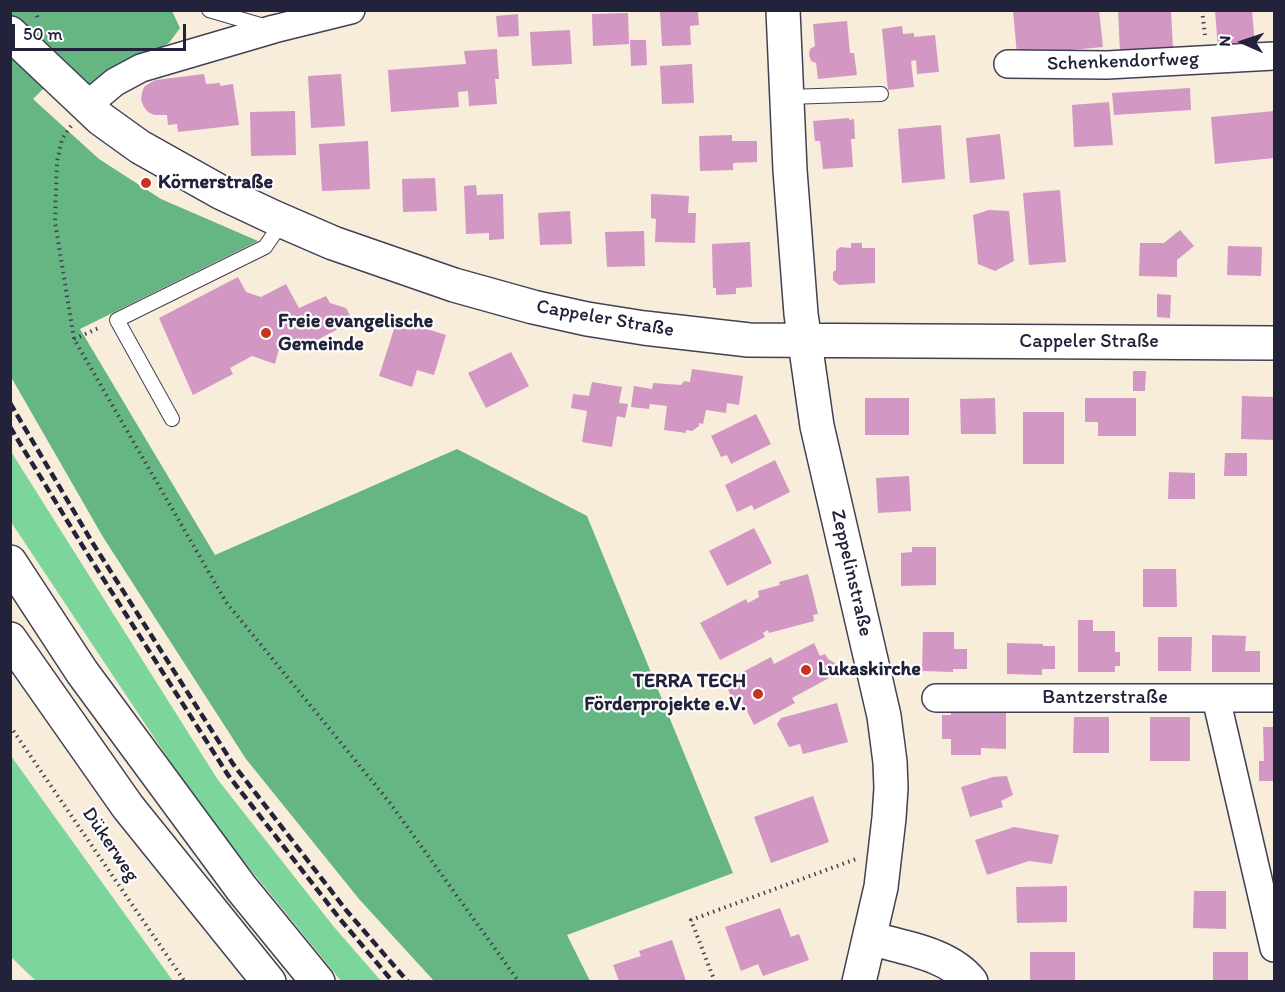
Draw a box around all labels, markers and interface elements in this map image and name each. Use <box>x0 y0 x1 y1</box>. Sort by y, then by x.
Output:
scale bar <box>15 12 189 50</box>
north arrow <box>1213 12 1273 72</box>
text: 50 m <box>23 23 63 45</box>
text: N <box>1215 35 1234 47</box>
street label: Schenkendorfweg <box>1047 47 1199 77</box>
place label: Körnerstraße <box>158 171 273 195</box>
marker: Körnerstraße <box>139 176 153 190</box>
street label: Cappeler Straße <box>534 295 676 343</box>
place label: Freie evangelische Gemeinde <box>278 310 433 357</box>
marker: Freie evangelische Gemeinde <box>259 326 273 340</box>
street label: Cappeler Straße <box>1019 330 1159 354</box>
street label: Zeppelinstraße <box>825 507 877 639</box>
place label: Lukaskirche <box>818 658 921 682</box>
marker: Lukaskirche <box>799 663 813 677</box>
place label: TERRA TECH Förderprojekte e.V. <box>584 670 746 717</box>
street label: Bantzerstraße <box>1042 686 1168 710</box>
marker: TERRA TECH Förderprojekte e.V. <box>751 687 765 701</box>
street label: Dükerweg <box>76 803 144 887</box>

